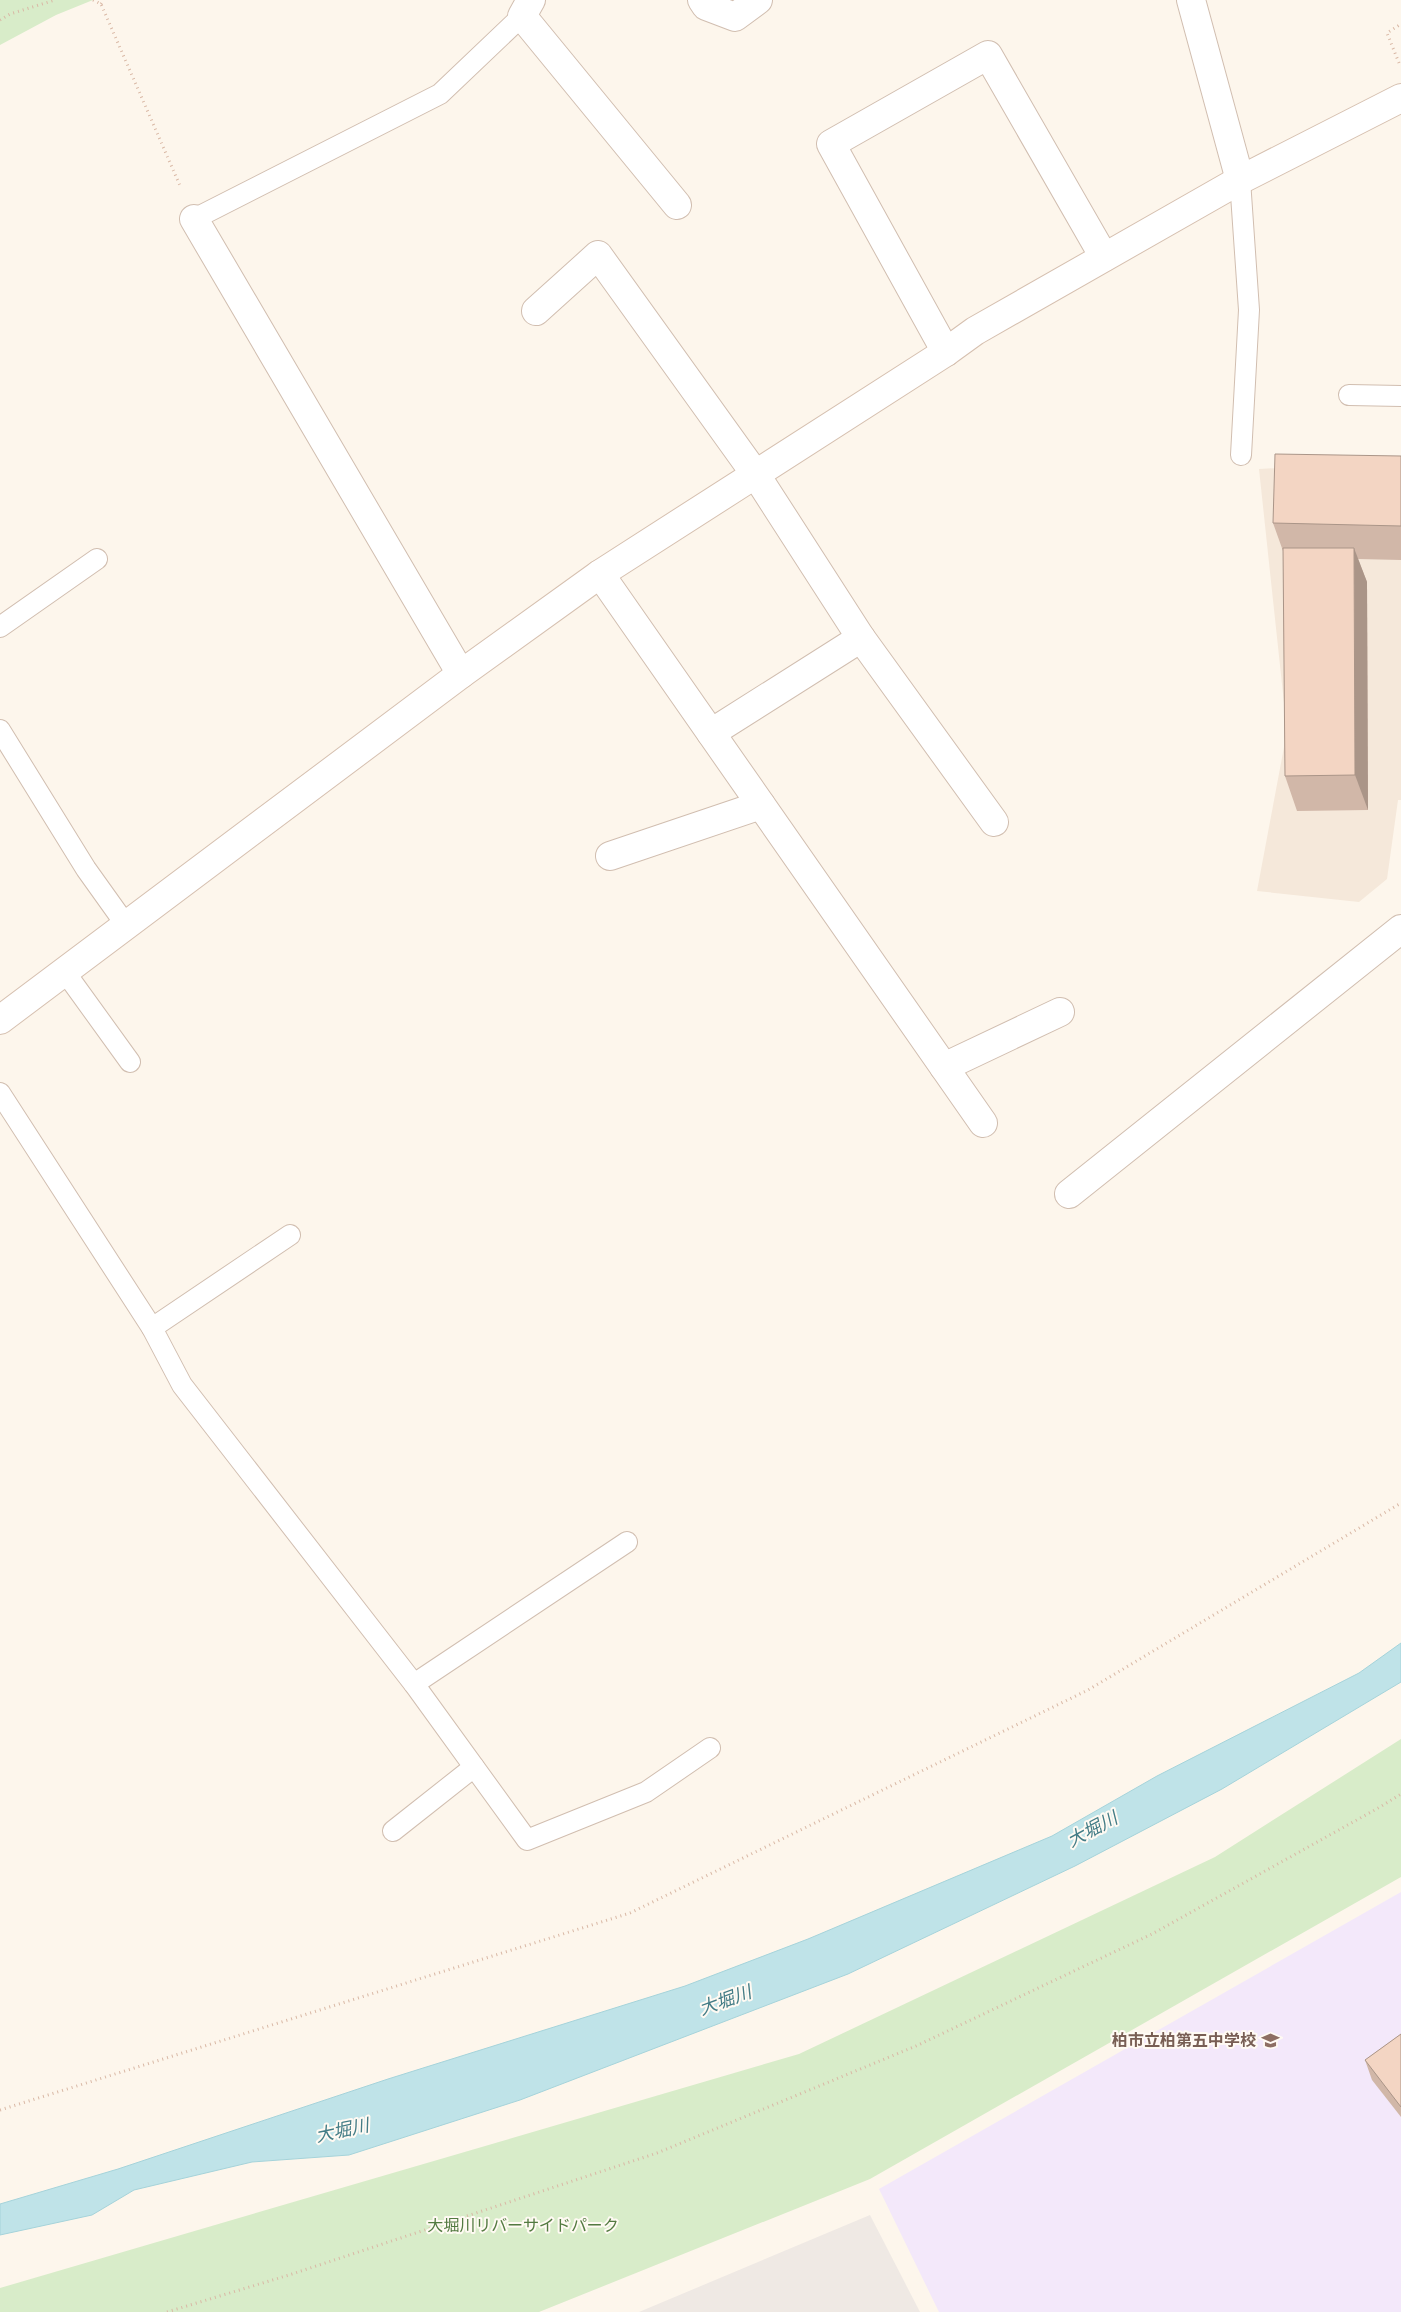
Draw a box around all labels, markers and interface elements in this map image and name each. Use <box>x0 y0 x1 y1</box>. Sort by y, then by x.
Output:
water label: 大堀川 <box>1063 1805 1123 1852</box>
water label: 大堀川 <box>696 1979 756 2020</box>
place label: 柏市立柏第五中学校 <box>1112 2030 1256 2051</box>
school or university icon: 柏市立柏第五中学校 <box>1260 2030 1280 2050</box>
water label: 大堀川 <box>313 2113 373 2147</box>
park label: 大堀川リバーサイドパーク <box>427 2215 619 2236</box>

